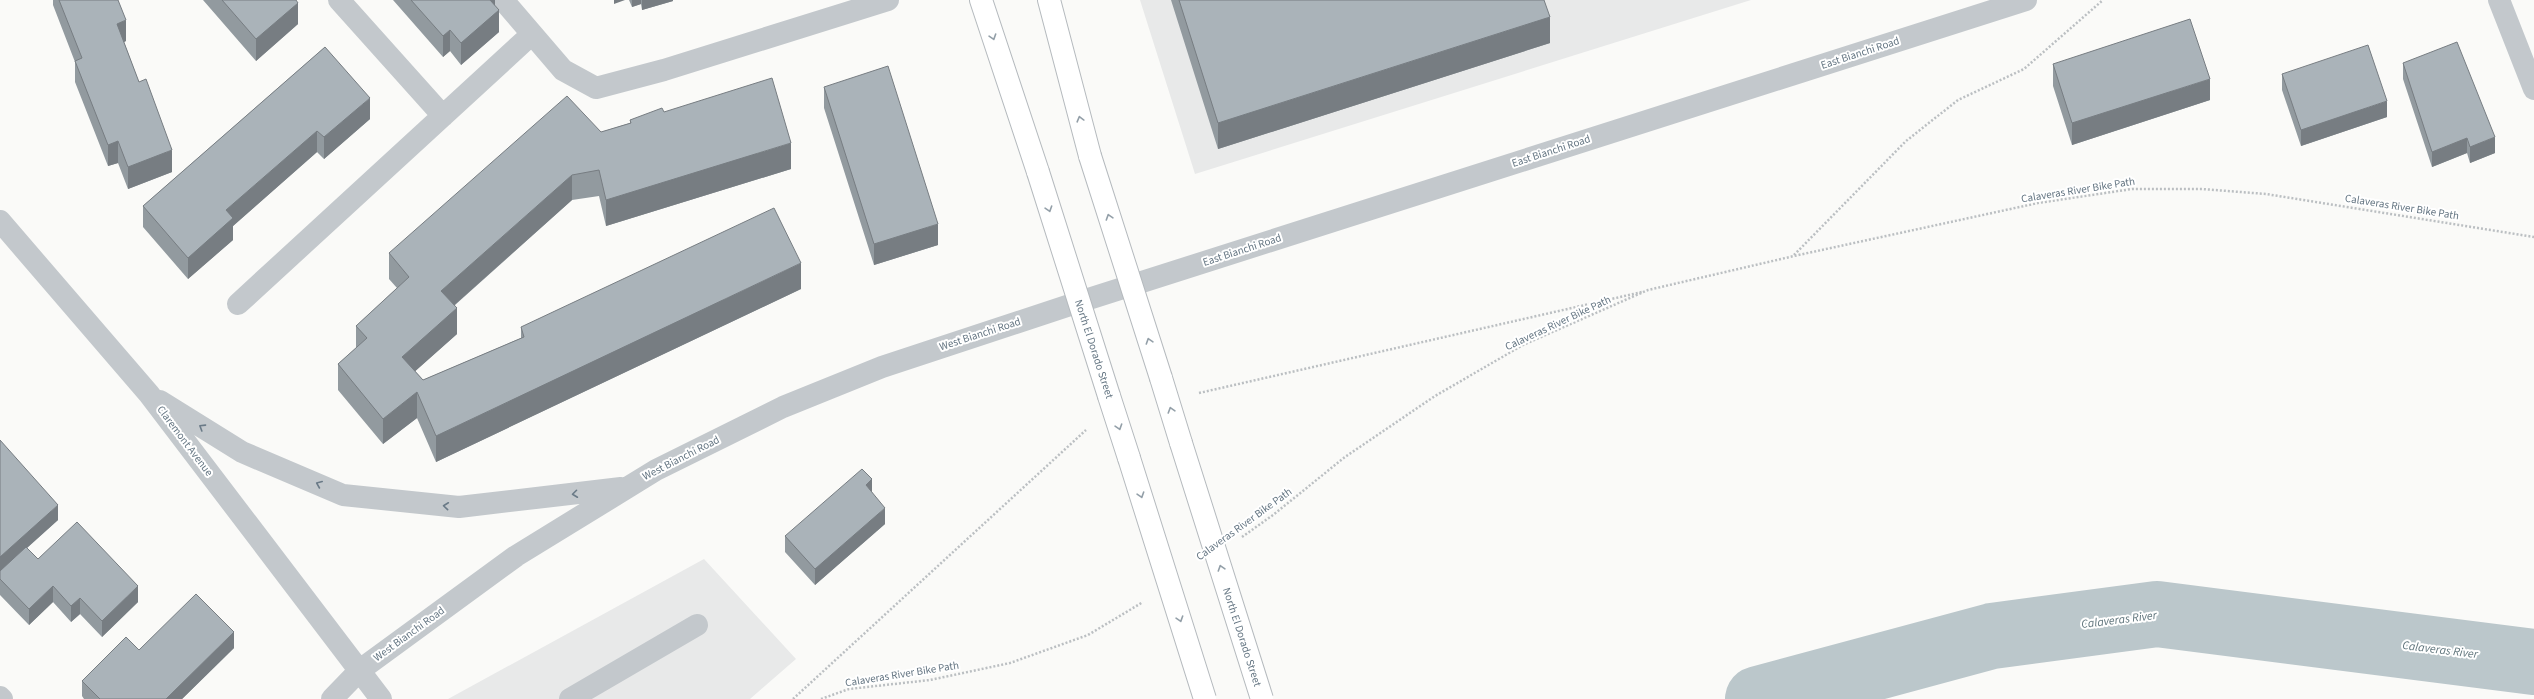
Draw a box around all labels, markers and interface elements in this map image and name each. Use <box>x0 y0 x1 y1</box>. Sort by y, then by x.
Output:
one-way arrow <box>988 33 997 40</box>
street label: East Bianchi Road <box>1819 33 1901 73</box>
one-way arrow <box>1076 116 1085 123</box>
street label: East Bianchi Road <box>1510 131 1592 171</box>
street label: Calaveras River Bike Path <box>2020 174 2136 206</box>
street label: Calaveras River Bike Path <box>2344 191 2460 223</box>
one-way arrow <box>1045 205 1053 212</box>
one-way arrow <box>1106 214 1114 221</box>
street label: East Bianchi Road <box>1201 230 1283 270</box>
street label: Calaveras River Bike Path <box>1503 292 1613 354</box>
street label: North El Dorado Street <box>1071 298 1117 401</box>
street label: West Bianchi Road <box>937 314 1023 354</box>
one-way arrow <box>1146 337 1154 344</box>
street label: Claremont Avenue <box>154 403 217 480</box>
one-way arrow <box>1167 407 1176 414</box>
one-way arrow <box>1114 423 1123 430</box>
one-way arrow <box>199 424 206 432</box>
street label: West Bianchi Road <box>640 432 722 484</box>
one-way arrow <box>315 481 322 489</box>
street label: Calaveras River Bike Path <box>1193 484 1295 564</box>
one-way arrow <box>572 489 578 498</box>
one-way arrow <box>1136 491 1145 498</box>
one-way arrow <box>443 502 449 511</box>
one-way arrow <box>1217 565 1226 572</box>
street label: North El Dorado Street <box>1219 586 1265 689</box>
street label: West Bianchi Road <box>370 603 448 665</box>
water label: Calaveras River <box>2080 607 2159 633</box>
one-way arrow <box>1175 615 1184 622</box>
water label: Calaveras River <box>2401 637 2480 663</box>
street label: Calaveras River Bike Path <box>844 658 960 690</box>

